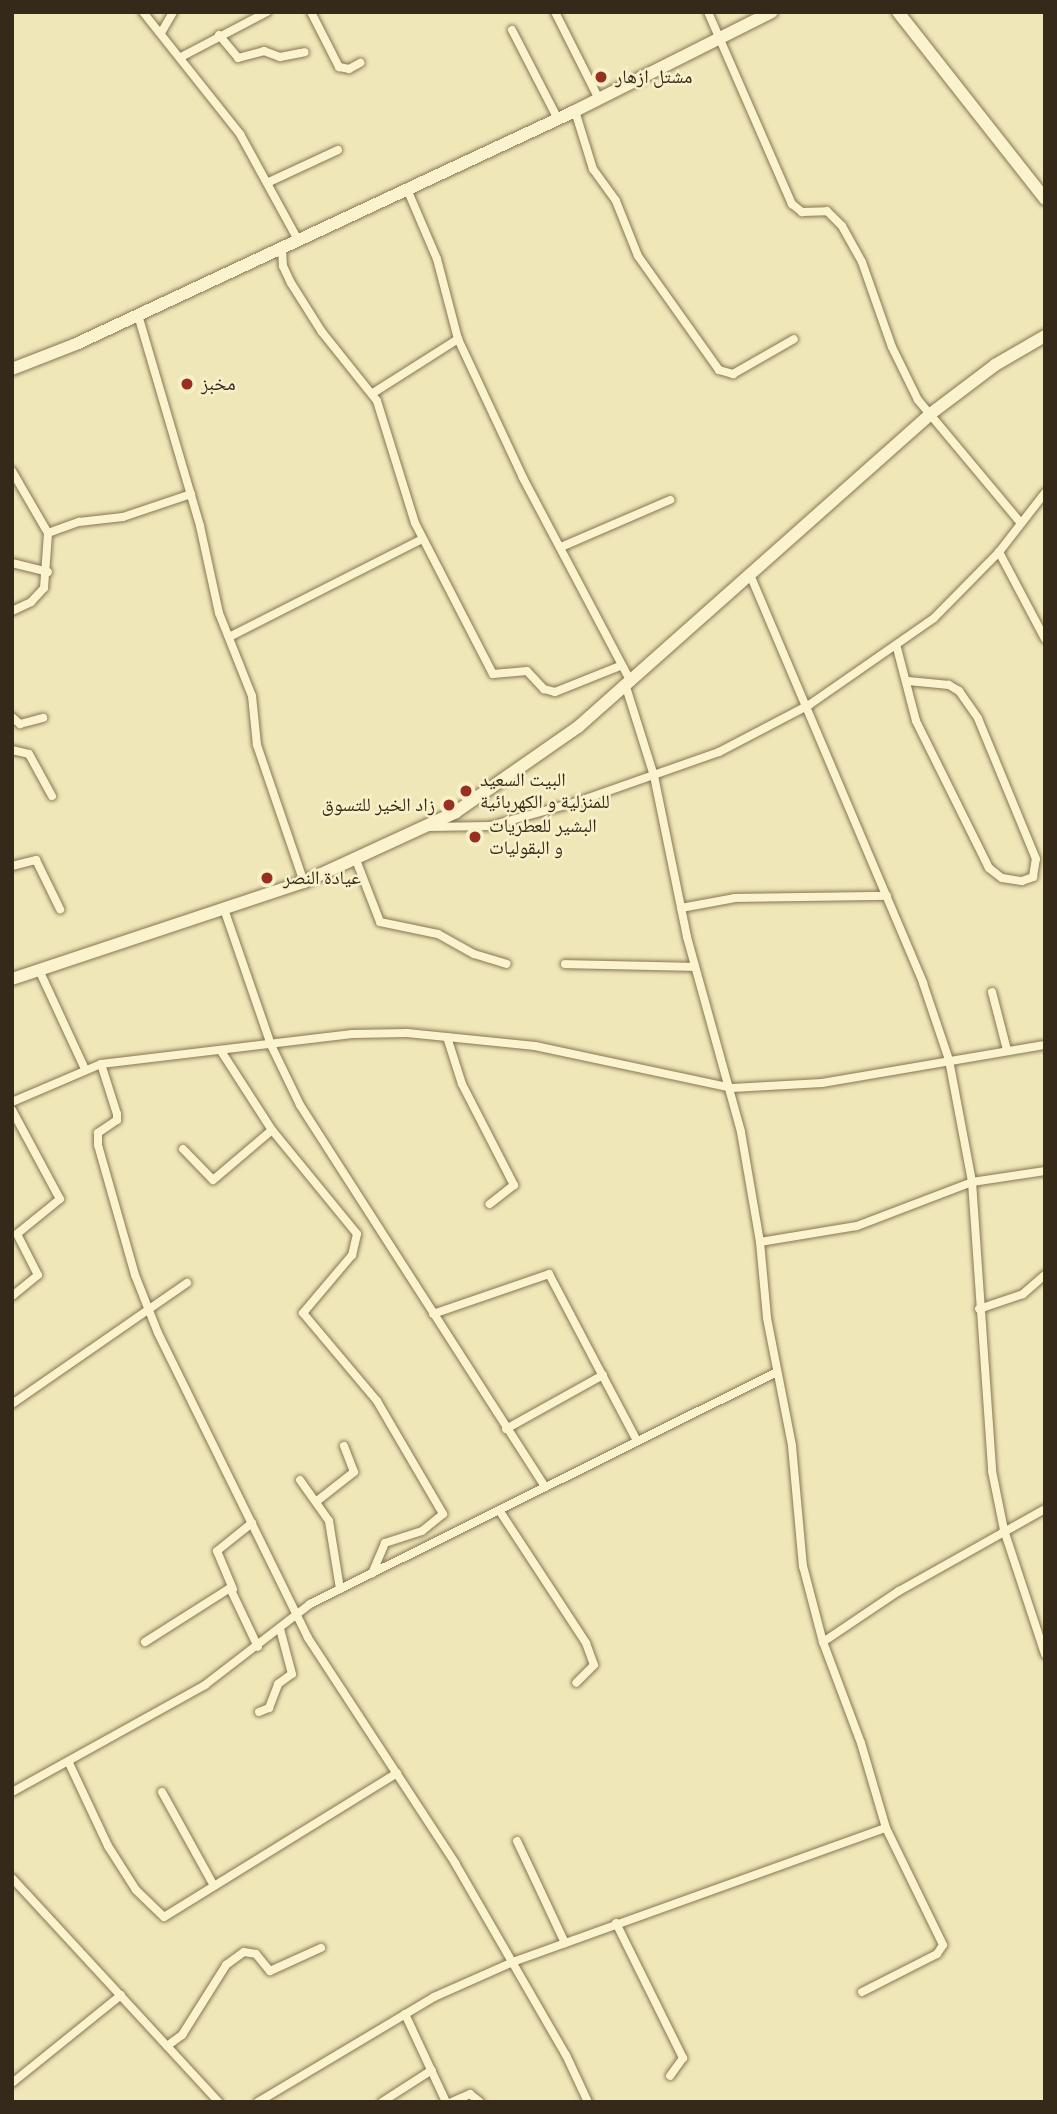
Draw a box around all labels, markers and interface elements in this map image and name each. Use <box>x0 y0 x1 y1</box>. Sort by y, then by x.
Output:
place label: مشتل ازهار <box>615 66 692 88</box>
marker: مشتل ازهار <box>593 69 609 85</box>
place label: مخبز <box>201 373 236 395</box>
marker: مخبز <box>179 376 195 392</box>
place label: البيت السعيد للمنزلية و الكهربائية <box>480 769 610 813</box>
marker: البيت السعيد للمنزلية و الكهربائية <box>458 783 474 799</box>
place label: زاد الخير للتسوق <box>321 794 435 816</box>
marker: زاد الخير للتسوق <box>441 797 457 813</box>
place label: البشير للعطريات و البقوليات <box>489 815 597 859</box>
marker: البشير للعطريات و البقوليات <box>467 829 483 845</box>
place label: عيادة النصر <box>283 867 361 889</box>
marker: عيادة النصر <box>257 868 277 888</box>

